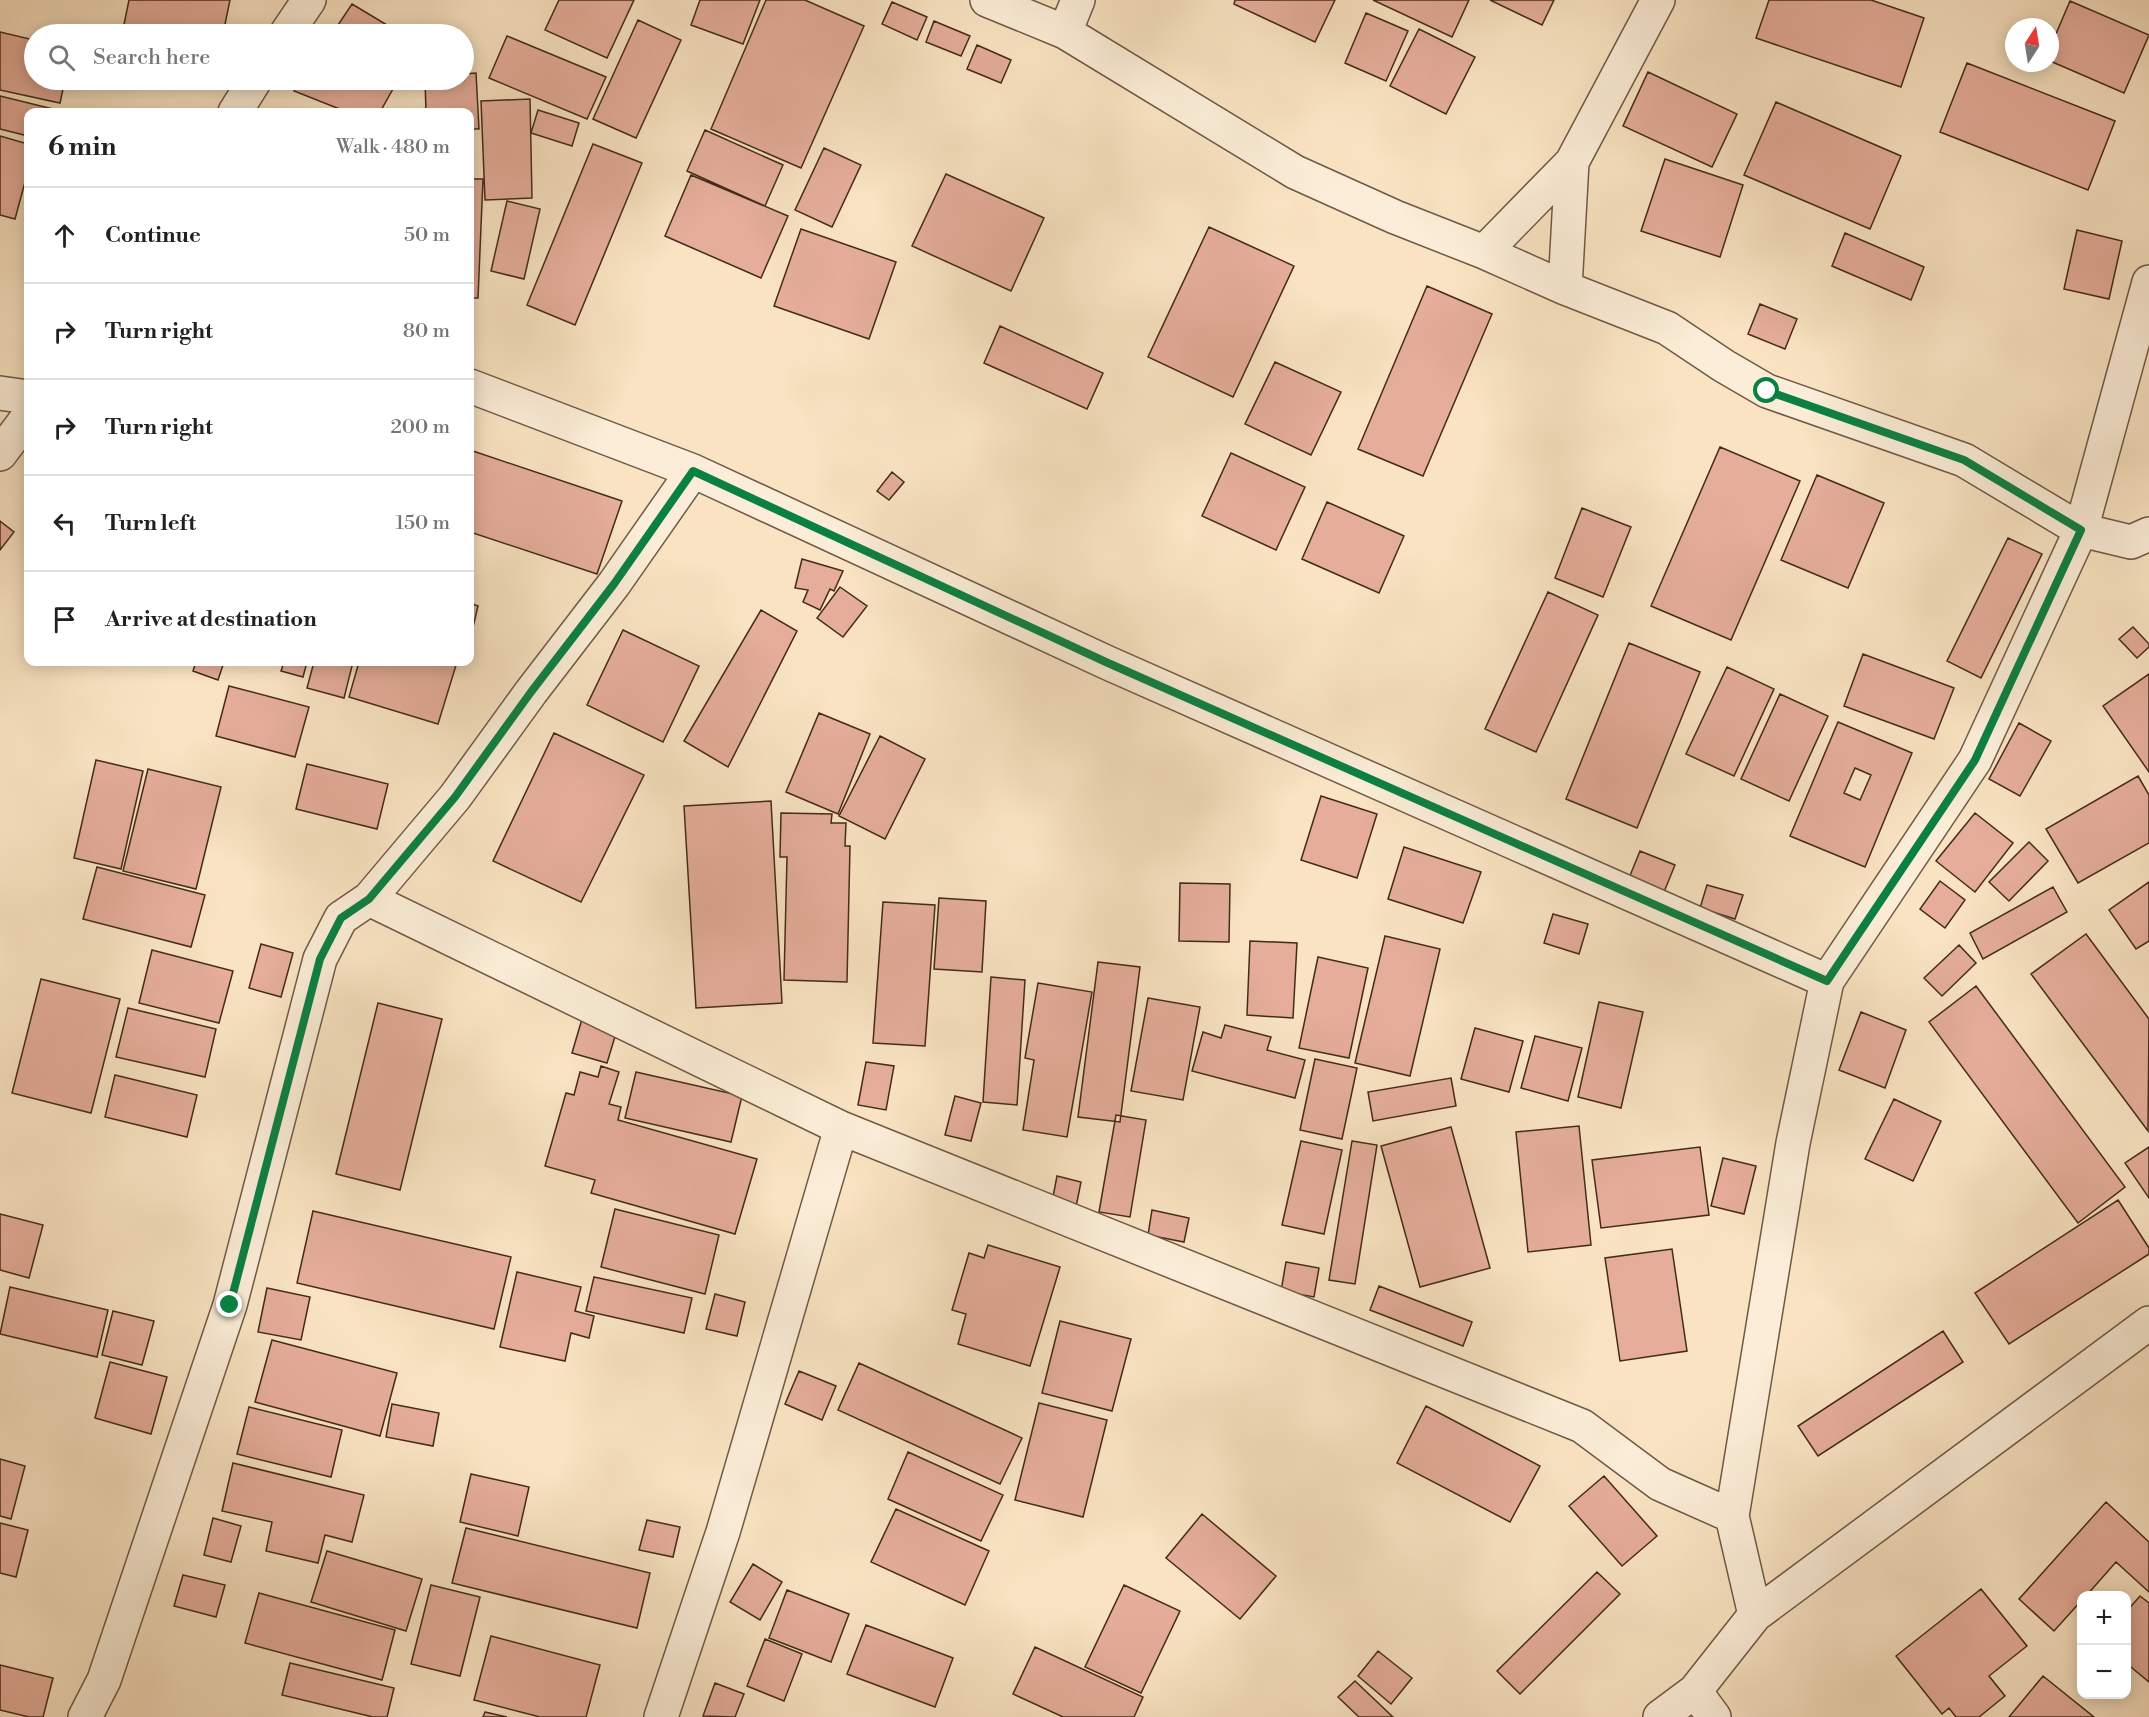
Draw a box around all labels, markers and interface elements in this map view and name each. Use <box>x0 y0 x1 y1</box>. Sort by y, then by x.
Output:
north arrow <box>2005 18 2059 72</box>
search box <box>24 24 474 90</box>
icon: search <box>45 41 78 74</box>
text: Search here <box>93 44 210 71</box>
text: 6 min <box>48 131 116 163</box>
text: Walk · 480 m <box>336 135 450 160</box>
icon: ahead <box>48 219 81 252</box>
text: Continue <box>105 222 201 249</box>
text: 50 m <box>404 223 450 248</box>
icon: right <box>48 315 81 348</box>
text: Turn right <box>105 318 213 345</box>
text: 80 m <box>403 319 450 344</box>
route start <box>1753 377 1779 403</box>
icon: right <box>48 411 81 444</box>
text: Turn right <box>105 414 213 441</box>
text: 200 m <box>390 415 450 440</box>
icon: left <box>48 507 81 540</box>
text: Turn left <box>105 510 196 537</box>
text: 150 m <box>395 511 450 536</box>
icon: arrive <box>48 603 81 636</box>
text: Arrive at destination <box>105 606 317 633</box>
route end <box>216 1291 242 1317</box>
map controls <box>2077 1591 2131 1699</box>
button: + <box>2077 1591 2131 1645</box>
button: − <box>2077 1645 2131 1699</box>

